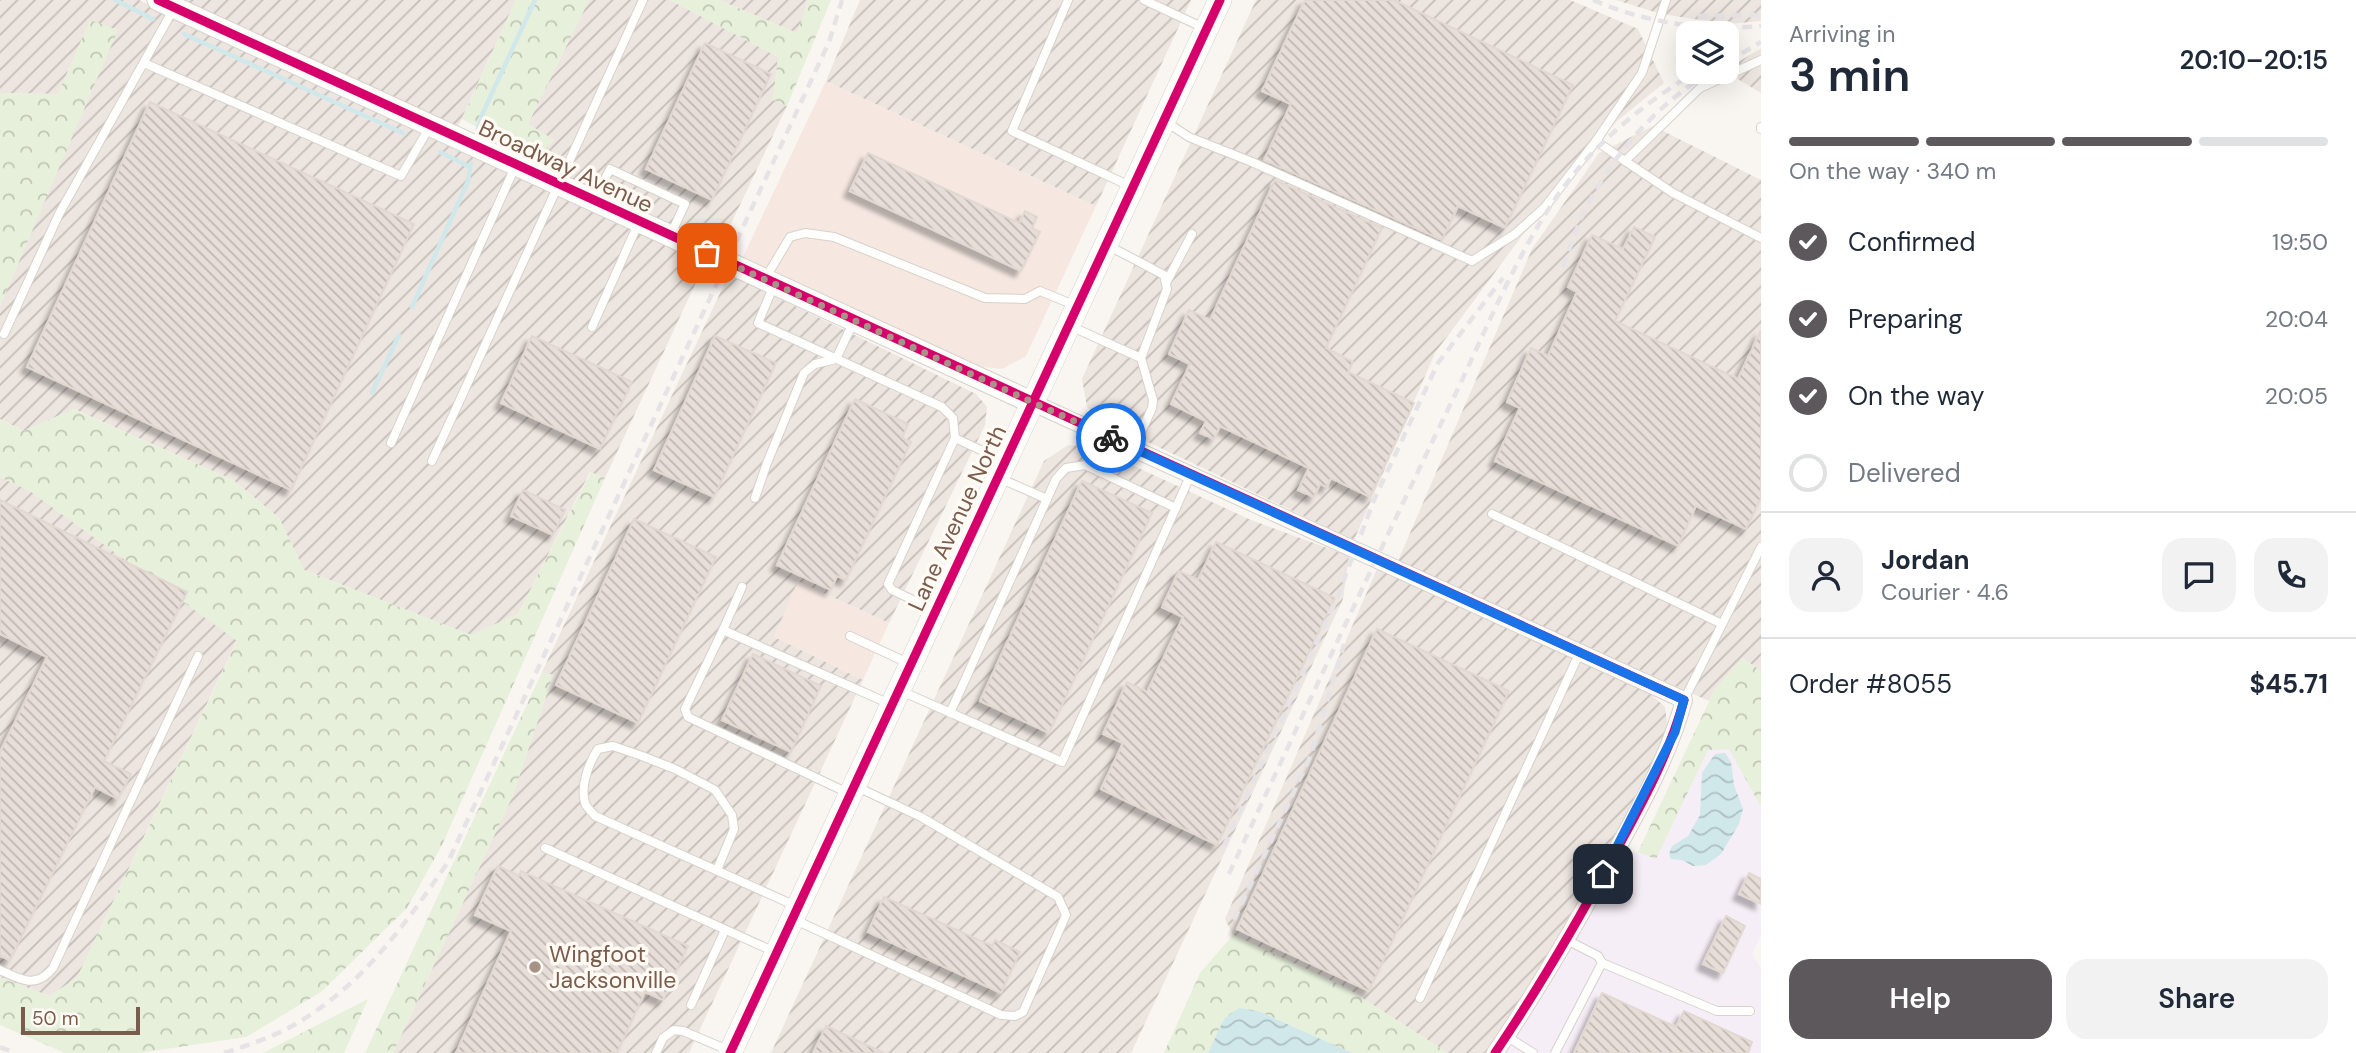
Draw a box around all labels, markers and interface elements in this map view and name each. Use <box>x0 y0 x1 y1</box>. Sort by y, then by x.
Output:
text: Arriving in <box>1789 19 1895 49</box>
map controls <box>1676 21 1739 84</box>
button: layers <box>1676 21 1739 84</box>
text: 20:10–20:15 <box>2179 43 2328 77</box>
text: 3 min <box>1789 45 1910 105</box>
street label: Broadway Avenue <box>474 112 658 220</box>
text: On the way · 340 m <box>1789 156 1996 186</box>
pin <box>677 223 737 283</box>
icon: check <box>1789 223 1827 261</box>
text: Confirmed <box>1848 225 1975 259</box>
text: 19:50 <box>2272 227 2328 257</box>
icon: bag <box>688 234 726 272</box>
icon: check <box>1789 300 1827 338</box>
text: Preparing <box>1848 302 1963 336</box>
text: 20:04 <box>2265 304 2328 334</box>
icon: check <box>1789 377 1827 415</box>
text: On the way <box>1848 379 1984 413</box>
text: 20:05 <box>2265 381 2328 411</box>
courier <box>1076 403 1146 473</box>
icon: bike <box>1092 419 1130 457</box>
street label: Lane Avenue North <box>901 420 1013 616</box>
text: Delivered <box>1848 456 1961 490</box>
button: person <box>1789 538 1863 612</box>
button: chat <box>2162 538 2236 612</box>
button: phone <box>2254 538 2328 612</box>
text: Jordan <box>1881 543 1970 577</box>
text: Courier · 4.6 <box>1881 577 2009 607</box>
text: Order #8055 <box>1789 667 1952 701</box>
text: $45.71 <box>2250 667 2328 701</box>
pin <box>1573 844 1633 904</box>
icon: home <box>1584 855 1622 893</box>
place label: Wingfoot Jacksonville <box>549 939 676 995</box>
marker: Wingfoot Jacksonville <box>527 959 543 975</box>
button: Help <box>1789 959 2052 1039</box>
button: Share <box>2066 959 2328 1039</box>
scale bar <box>21 1004 140 1036</box>
text: 50 m <box>32 1006 79 1031</box>

